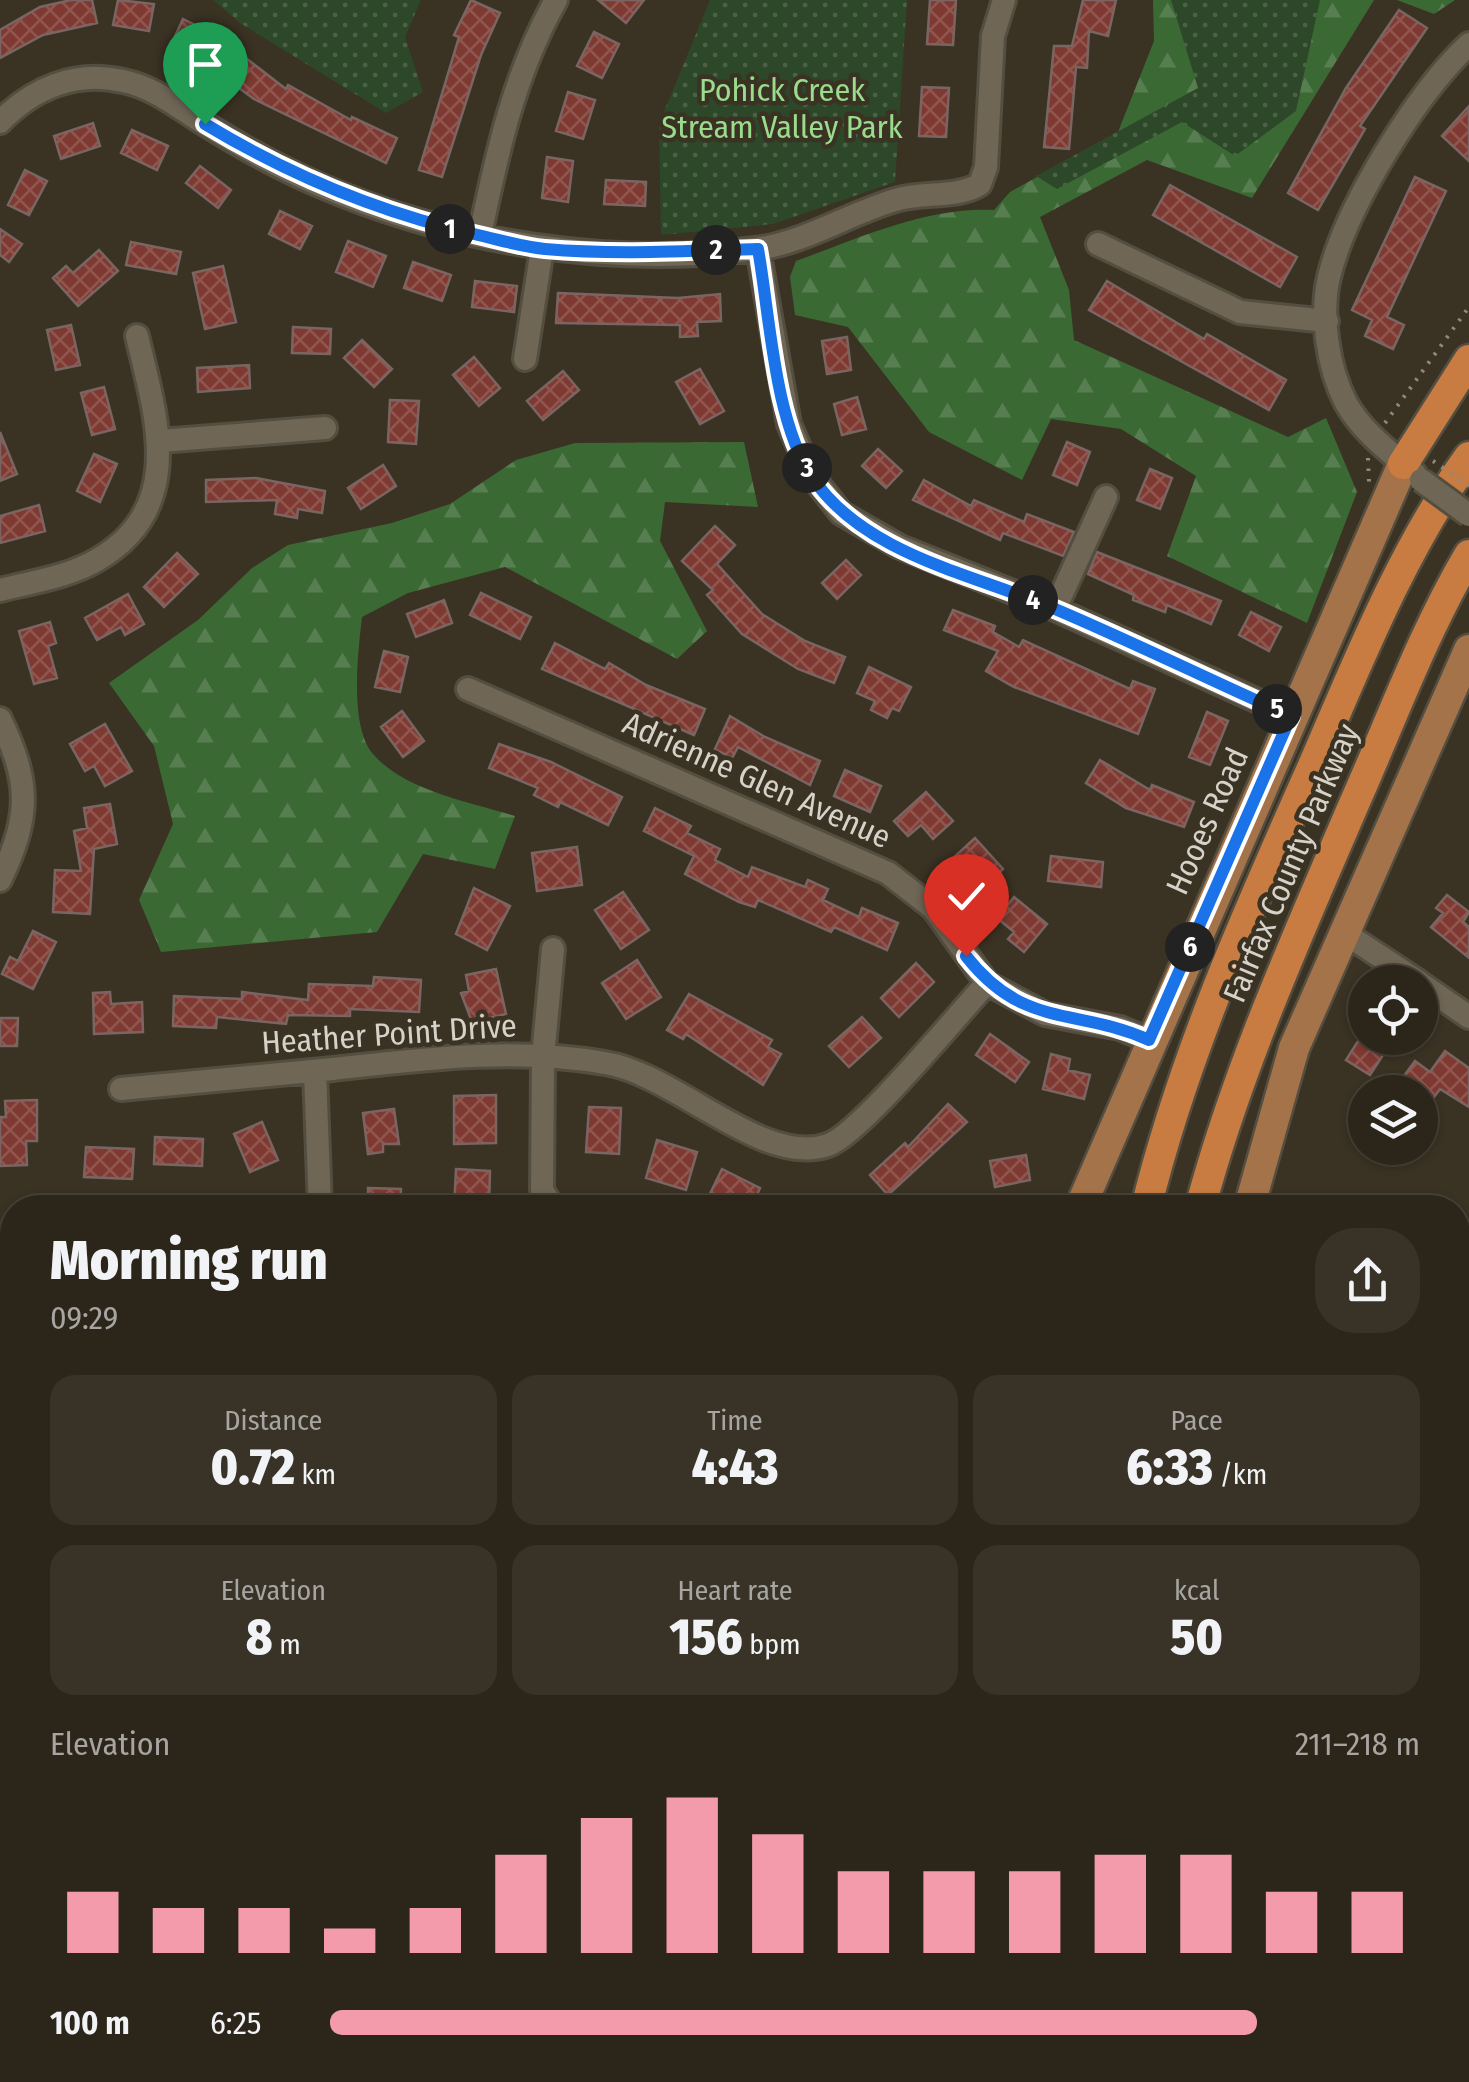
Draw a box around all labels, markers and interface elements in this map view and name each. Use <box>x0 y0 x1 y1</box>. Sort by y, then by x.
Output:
pin <box>163 22 248 125</box>
icon: arrive <box>178 37 233 92</box>
park label: Pohick Creek Stream Valley Park <box>661 71 903 146</box>
pin: 1 <box>425 204 475 254</box>
text: 1 <box>444 212 456 245</box>
pin: 2 <box>691 225 741 275</box>
text: 2 <box>710 233 722 266</box>
pin: 3 <box>782 443 832 493</box>
text: 3 <box>800 451 814 484</box>
pin: 4 <box>1008 575 1058 625</box>
text: 4 <box>1026 583 1040 616</box>
pin: 5 <box>1252 684 1302 734</box>
text: 5 <box>1270 692 1284 725</box>
street label: Adrienne Glen Avenue <box>617 704 897 856</box>
street label: Fairfax County Parkway <box>1215 718 1367 1008</box>
street label: Hooes Road <box>1158 742 1256 900</box>
pin <box>924 854 1009 957</box>
icon: check <box>939 869 994 924</box>
pin: 6 <box>1165 922 1215 972</box>
text: 6 <box>1183 930 1197 963</box>
map controls <box>1348 965 1438 1165</box>
button: locate <box>1348 965 1438 1055</box>
street label: Heather Point Drive <box>260 1006 518 1062</box>
button: layers <box>1348 1075 1438 1165</box>
text: Morning run <box>50 1228 328 1294</box>
button: share <box>1315 1228 1420 1333</box>
text: 09:29 <box>50 1299 118 1337</box>
text: Distance <box>224 1404 322 1437</box>
text: Time <box>707 1404 763 1437</box>
text: Pace <box>1171 1404 1223 1437</box>
text: 0.72 <box>211 1437 295 1497</box>
text: 4:43 <box>691 1437 779 1497</box>
text: 6:33 <box>1126 1437 1213 1497</box>
text: km <box>295 1458 336 1491</box>
text: /km <box>1213 1458 1267 1491</box>
text: Elevation <box>221 1574 326 1607</box>
text: Heart rate <box>678 1574 792 1607</box>
text: kcal <box>1174 1574 1219 1607</box>
text: 8 <box>246 1607 273 1667</box>
text: 156 <box>669 1607 743 1667</box>
text: 50 <box>1170 1607 1223 1667</box>
text: m <box>273 1628 301 1661</box>
text: bpm <box>743 1628 801 1661</box>
text: Elevation <box>50 1725 170 1763</box>
text: 211–218 m <box>1295 1725 1420 1763</box>
text: 100 m <box>50 2004 130 2042</box>
text: 6:25 <box>210 2004 261 2042</box>

